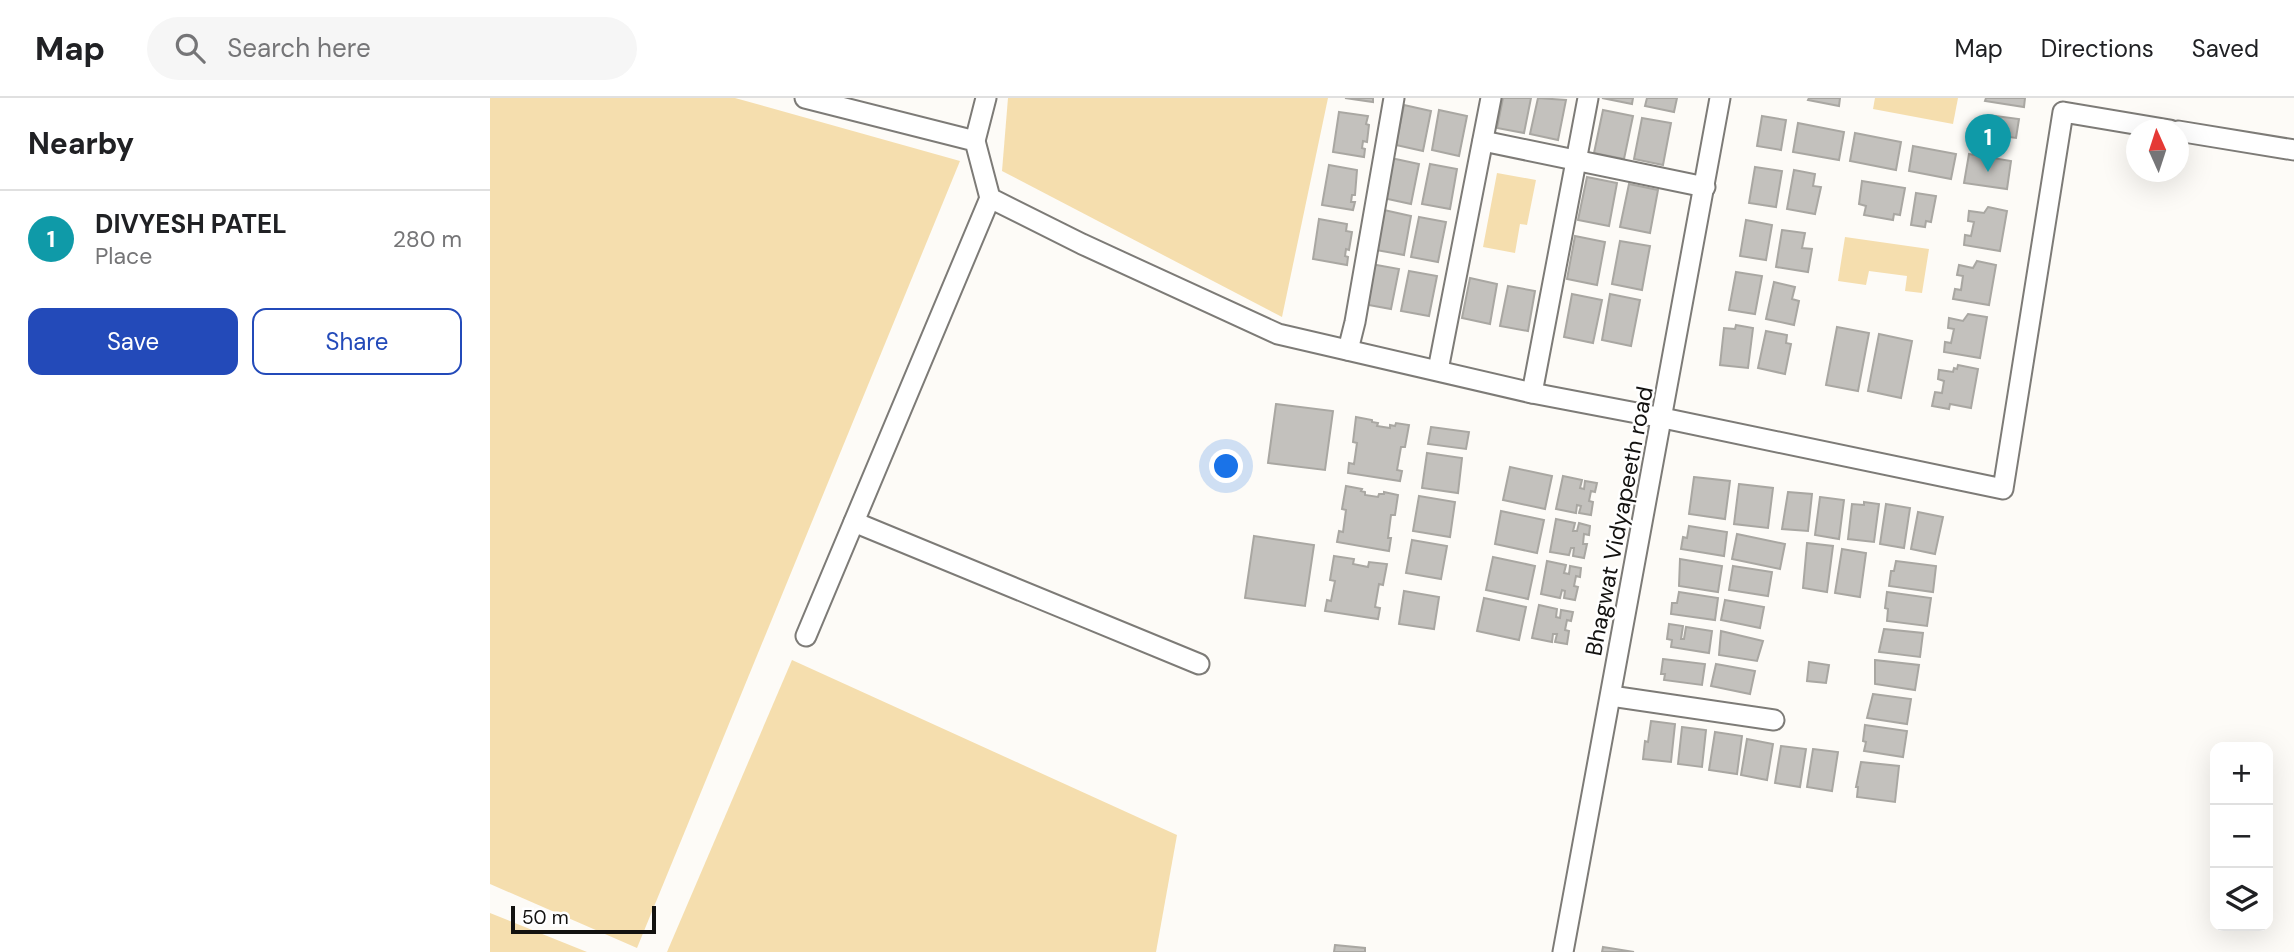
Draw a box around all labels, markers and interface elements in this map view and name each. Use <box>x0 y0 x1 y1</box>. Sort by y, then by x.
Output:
search box <box>147 17 637 80</box>
text: Map <box>35 27 105 70</box>
icon: search <box>171 29 209 67</box>
text: Search here <box>227 31 371 65</box>
text: Map <box>1955 33 2003 64</box>
text: Directions <box>2041 33 2154 64</box>
text: Saved <box>2192 33 2259 64</box>
pin: 1 <box>1965 114 2011 172</box>
north arrow <box>2126 119 2189 182</box>
text: Nearby <box>28 124 134 163</box>
text: DIVYESH PATEL <box>95 207 287 241</box>
text: 1 <box>47 224 55 254</box>
text: 280 m <box>393 224 462 254</box>
text: Place <box>95 241 152 271</box>
button: Save <box>28 308 238 375</box>
button: Share <box>252 308 462 375</box>
street label: Bhagwat Vidyapeeth road <box>1578 384 1660 658</box>
your location <box>1209 449 1243 483</box>
map controls <box>2210 742 2273 931</box>
button: + <box>2210 742 2273 805</box>
button: − <box>2210 805 2273 868</box>
button: layers <box>2210 868 2273 931</box>
scale bar <box>511 903 656 935</box>
text: 50 m <box>522 905 569 930</box>

